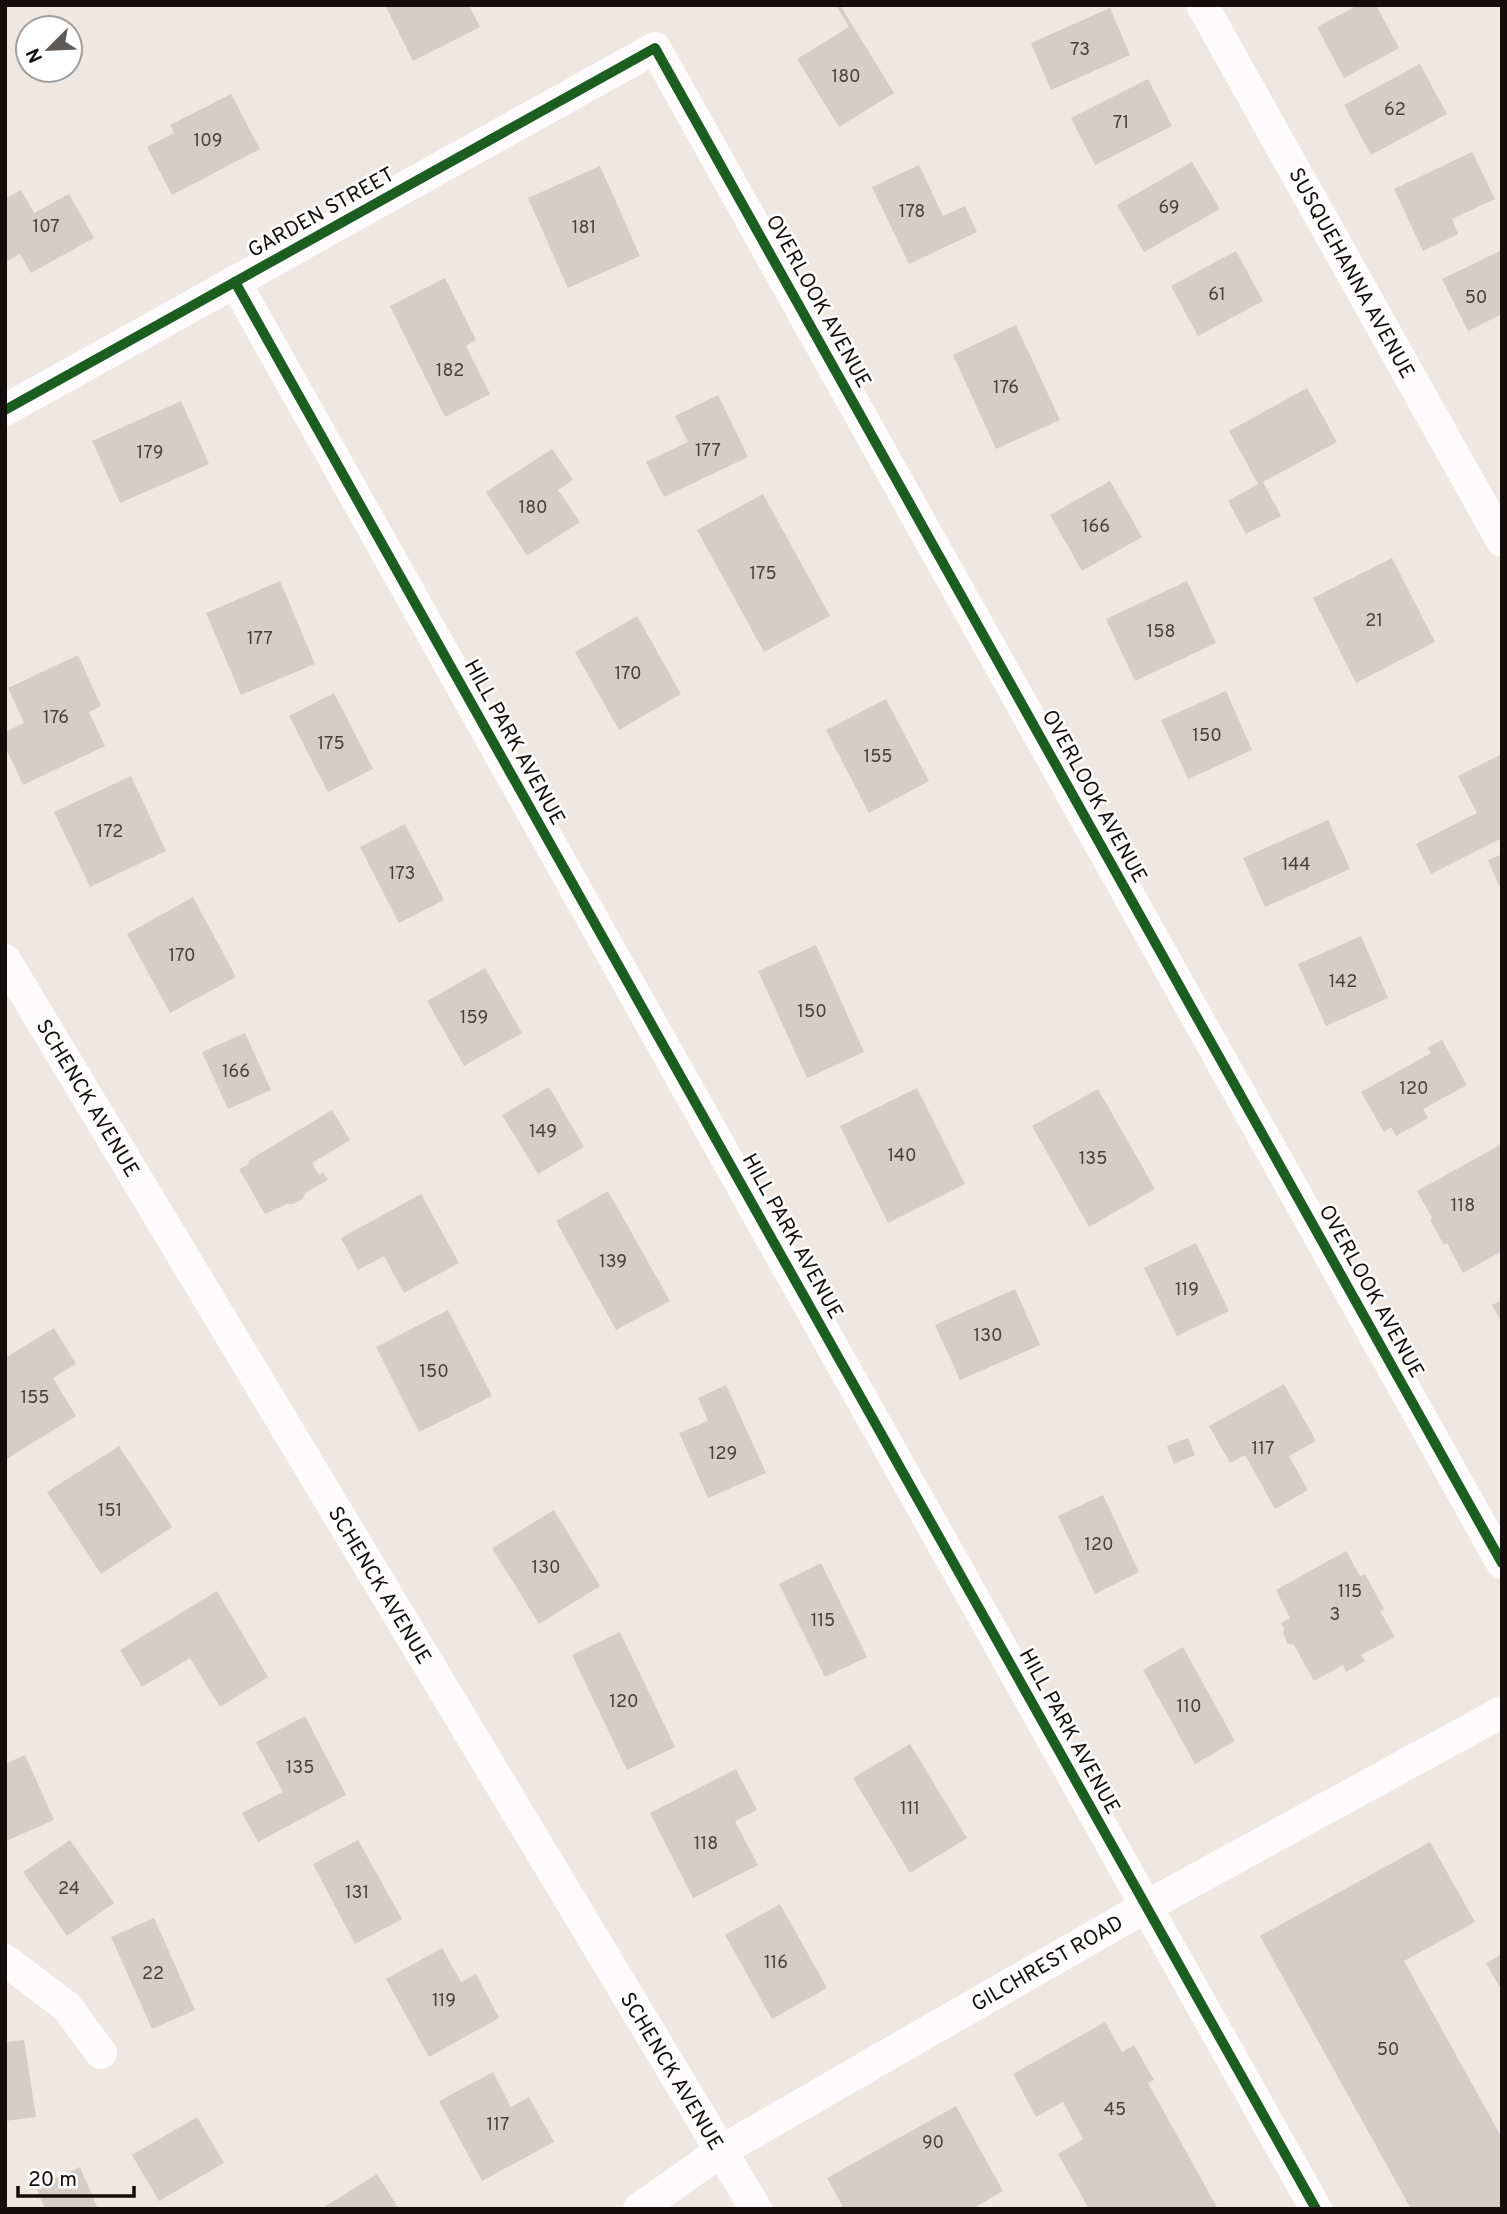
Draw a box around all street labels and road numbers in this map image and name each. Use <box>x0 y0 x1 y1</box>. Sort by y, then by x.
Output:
street label: GARDEN STREET <box>244 162 400 265</box>
street label: SUSQUEHANNA AVENUE <box>1281 164 1420 384</box>
street label: OVERLOOK AVENUE <box>759 210 877 393</box>
street label: HILL PARK AVENUE <box>457 655 570 830</box>
street label: OVERLOOK AVENUE <box>1035 705 1153 888</box>
street label: SCHENCK AVENUE <box>29 1015 144 1183</box>
street label: HILL PARK AVENUE <box>735 1149 848 1324</box>
street label: OVERLOOK AVENUE <box>1312 1200 1430 1383</box>
street label: SCHENCK AVENUE <box>321 1502 436 1670</box>
street label: HILL PARK AVENUE <box>1012 1644 1125 1819</box>
street label: GILCHREST ROAD <box>967 1910 1129 2019</box>
street label: SCHENCK AVENUE <box>613 1988 728 2156</box>

